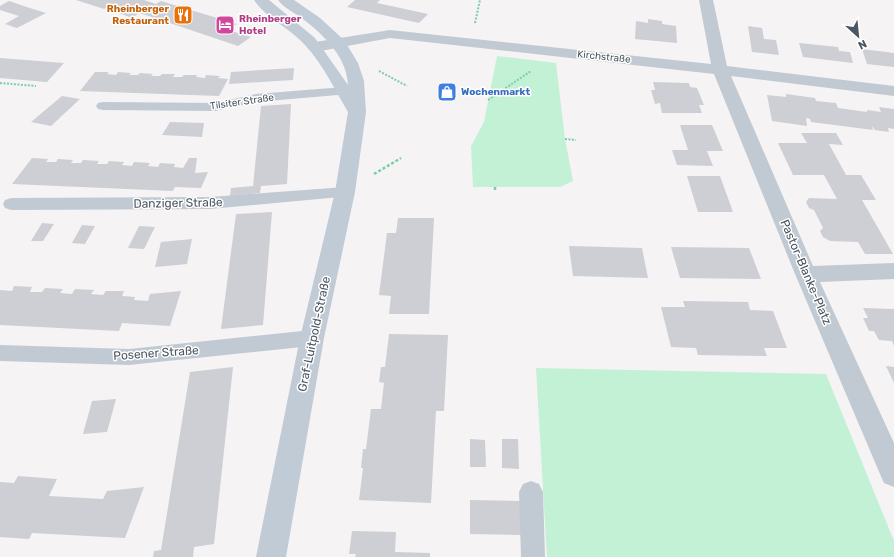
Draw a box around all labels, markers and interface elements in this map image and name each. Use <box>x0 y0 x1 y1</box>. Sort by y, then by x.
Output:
place label: Rheinberger Restaurant <box>107 3 169 27</box>
restaurant icon: Rheinberger Restaurant <box>172 4 194 26</box>
place label: Rheinberger Hotel <box>239 13 302 37</box>
hotel icon: Rheinberger Hotel <box>214 14 236 36</box>
north arrow <box>838 16 878 56</box>
text: N <box>856 37 869 52</box>
street label: Kirchstraße <box>577 48 632 66</box>
shop icon: Wochenmarkt <box>436 81 458 103</box>
place label: Wochenmarkt <box>461 86 530 98</box>
street label: Tilsiter Straße <box>209 92 275 112</box>
street label: Danziger Straße <box>133 195 223 211</box>
street label: Pastor-Blanke-Platz <box>778 217 834 327</box>
street label: Graf-Luitpold-Straße <box>295 275 333 393</box>
street label: Posener Straße <box>113 343 199 363</box>

